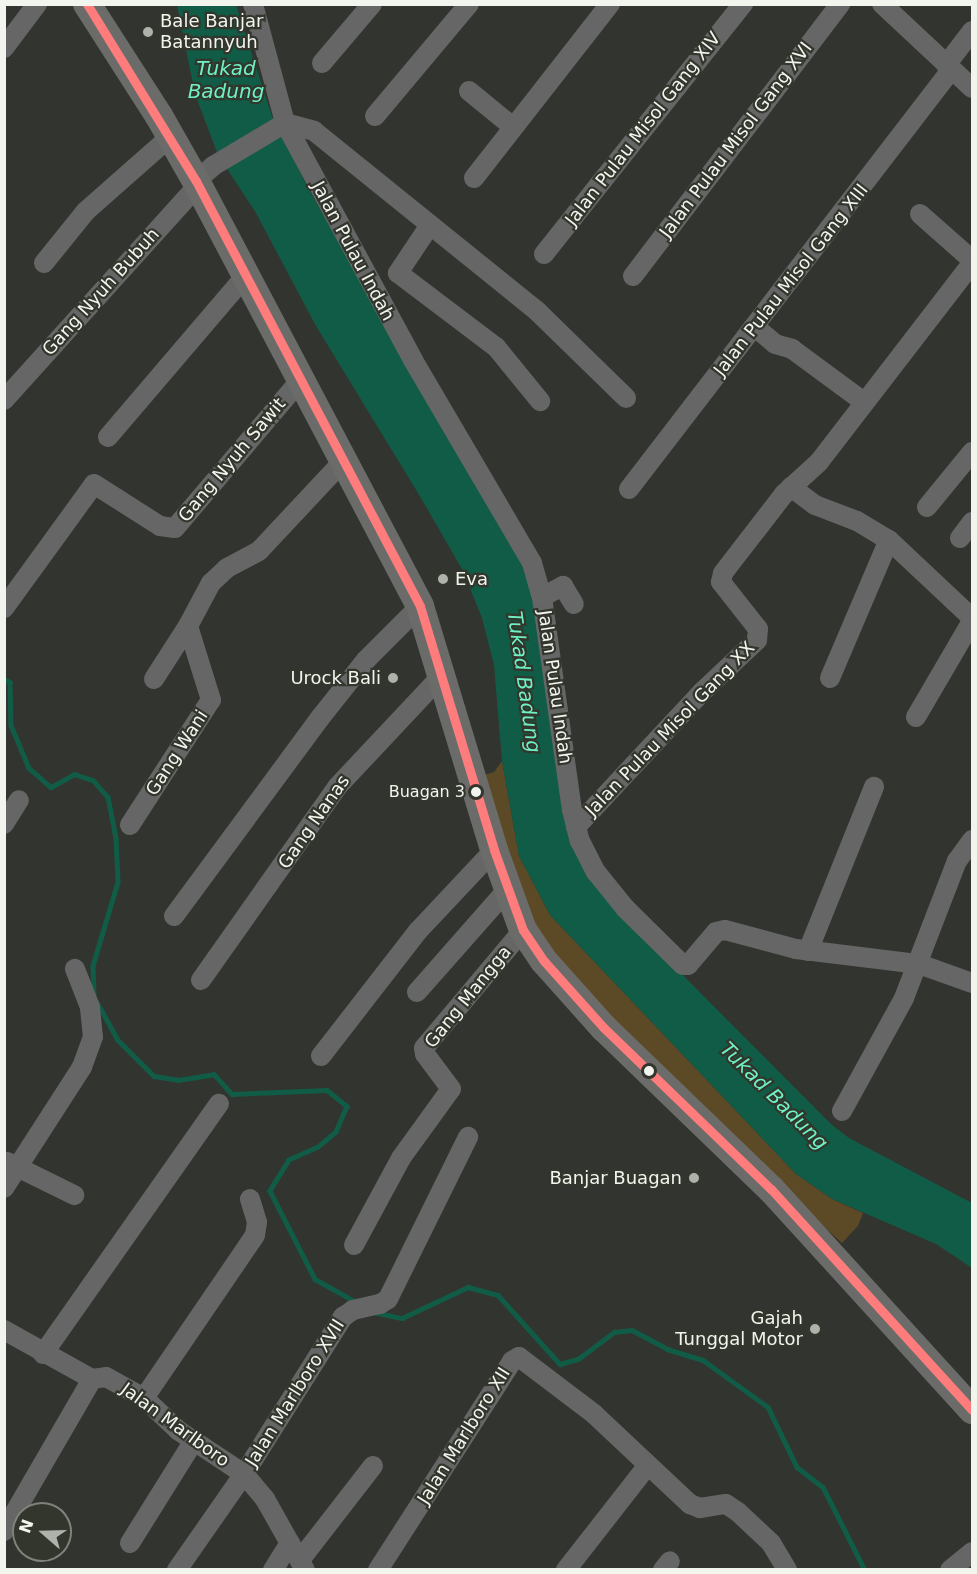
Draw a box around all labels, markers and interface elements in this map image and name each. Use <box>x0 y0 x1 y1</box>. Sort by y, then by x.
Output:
place label: Bale Banjar Batannyuh <box>160 11 263 54</box>
marker: Bale Banjar Batannyuh <box>141 25 155 39</box>
street label: Jalan Pulau Misol Gang XIV <box>561 28 725 230</box>
street label: Jalan Pulau Misol Gang XVI <box>655 38 817 242</box>
water label: Tukad Badung <box>188 56 264 103</box>
street label: Jalan Pulau Indah <box>307 177 399 325</box>
street label: Jalan Pulau Misol Gang XIII <box>709 180 873 380</box>
street label: Gang Nyuh Bubuh <box>38 224 164 360</box>
street label: Gang Nyuh Sawit <box>174 394 290 526</box>
place label: Eva <box>455 568 488 590</box>
marker: Eva <box>436 572 450 586</box>
street label: Jalan Pulau Indah <box>534 609 576 765</box>
water label: Tukad Badung <box>502 610 546 754</box>
street label: Jalan Pulau Misol Gang XX <box>581 637 759 821</box>
place label: Urock Bali <box>290 667 381 689</box>
marker: Urock Bali <box>386 671 400 685</box>
street label: Gang Wani <box>141 706 213 800</box>
street label: Gang Nanas <box>274 771 354 873</box>
place label: Buagan 3 <box>389 782 465 802</box>
marker: Buagan 3 <box>470 786 482 798</box>
street label: Gang Mangga <box>420 941 516 1053</box>
water label: Tukad Badung <box>715 1037 833 1155</box>
unlabelled marker <box>643 1065 655 1077</box>
place label: Banjar Buagan <box>549 1167 682 1189</box>
marker: Banjar Buagan <box>687 1171 701 1185</box>
place label: Gajah Tunggal Motor <box>675 1308 803 1350</box>
street label: Jalan Marlboro XVII <box>241 1315 349 1471</box>
marker: Gajah Tunggal Motor <box>808 1322 822 1336</box>
street label: Jalan Marlboro XII <box>413 1363 515 1509</box>
street label: Jalan Marlboro <box>117 1378 233 1472</box>
north arrow <box>12 1502 72 1562</box>
text: N <box>15 1517 38 1536</box>

